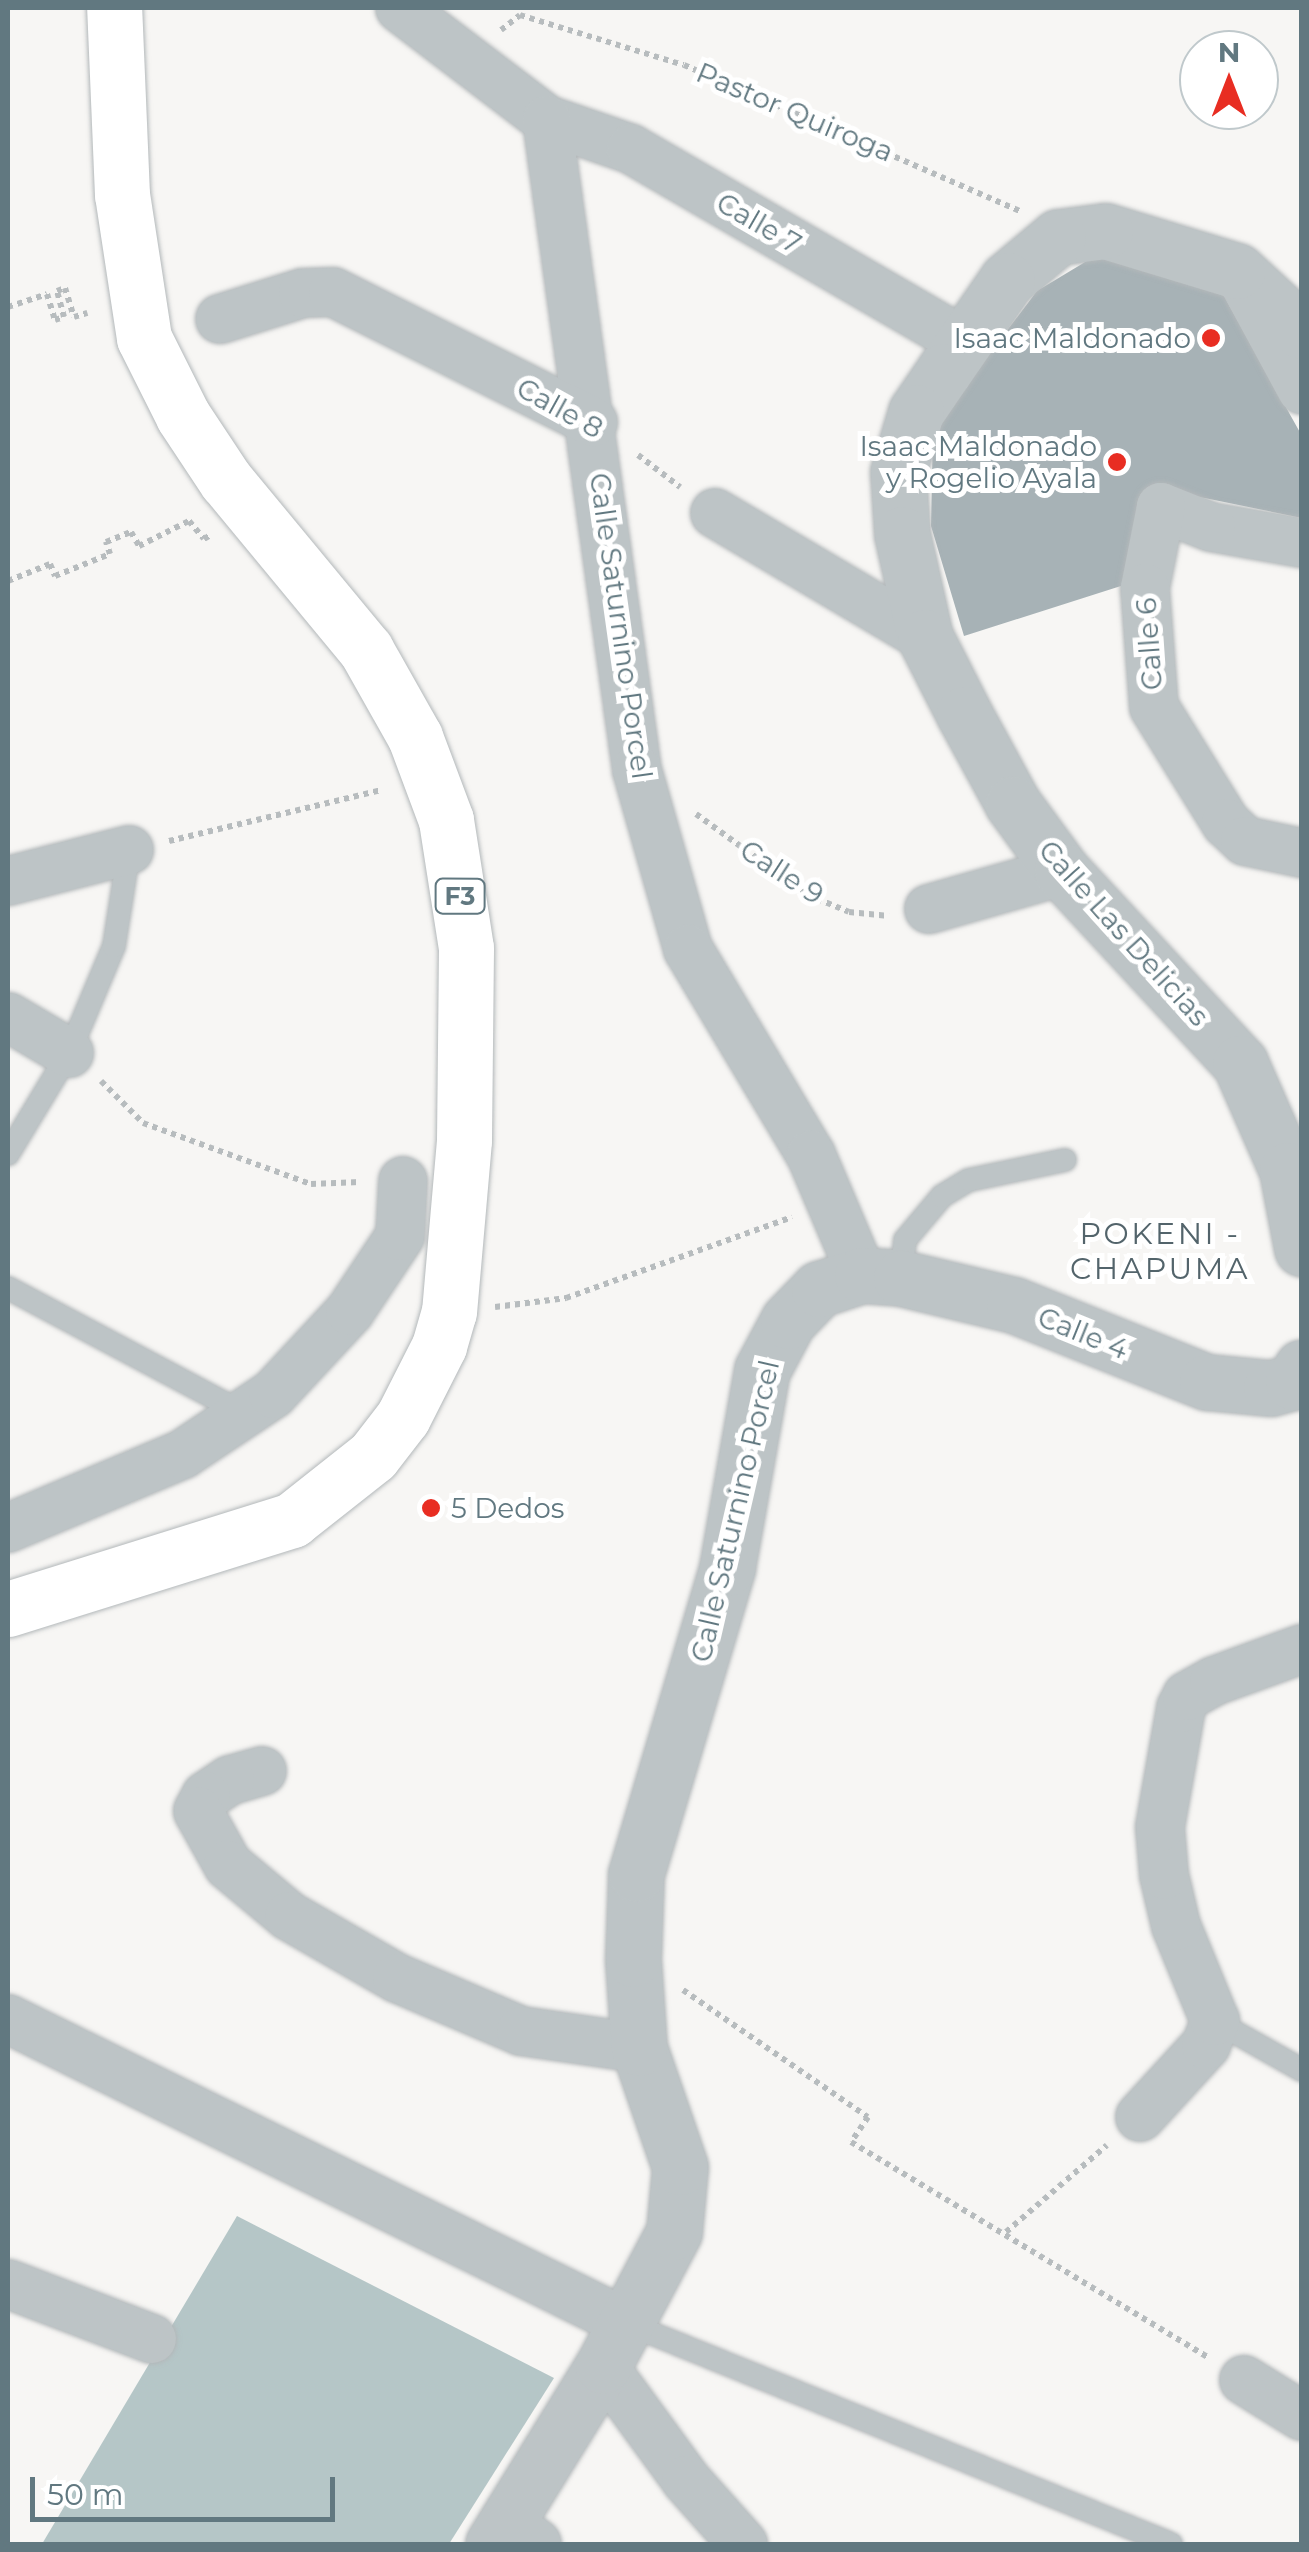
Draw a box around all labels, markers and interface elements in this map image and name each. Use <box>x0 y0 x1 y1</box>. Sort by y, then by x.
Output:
north arrow <box>1179 30 1279 130</box>
text: N <box>1218 35 1240 69</box>
street label: Pastor Quiroga <box>691 55 899 169</box>
street label: Calle 7 <box>711 185 807 261</box>
place label: Isaac Maldonado <box>953 321 1191 355</box>
marker: Isaac Maldonado <box>1200 327 1222 349</box>
street label: Calle 8 <box>511 371 609 445</box>
place label: Isaac Maldonado y Rogelio Ayala <box>859 429 1097 495</box>
marker: Isaac Maldonado y Rogelio Ayala <box>1106 451 1128 473</box>
street label: Calle Saturnino Porcel <box>583 471 659 781</box>
street label: Calle 6 <box>1129 597 1169 691</box>
street label: Calle 9 <box>734 833 830 911</box>
street label: Calle Las Delicias <box>1032 833 1216 1033</box>
road number: F3 <box>432 876 488 916</box>
district label: POKENI - CHAPUMA <box>1070 1216 1250 1286</box>
street label: Calle 4 <box>1033 1300 1133 1366</box>
street label: Calle Saturnino Porcel <box>684 1357 786 1665</box>
place label: 5 Dedos <box>451 1491 564 1525</box>
marker: 5 Dedos <box>420 1497 442 1519</box>
scale bar <box>35 2457 340 2519</box>
text: 50 m <box>47 2476 124 2513</box>

